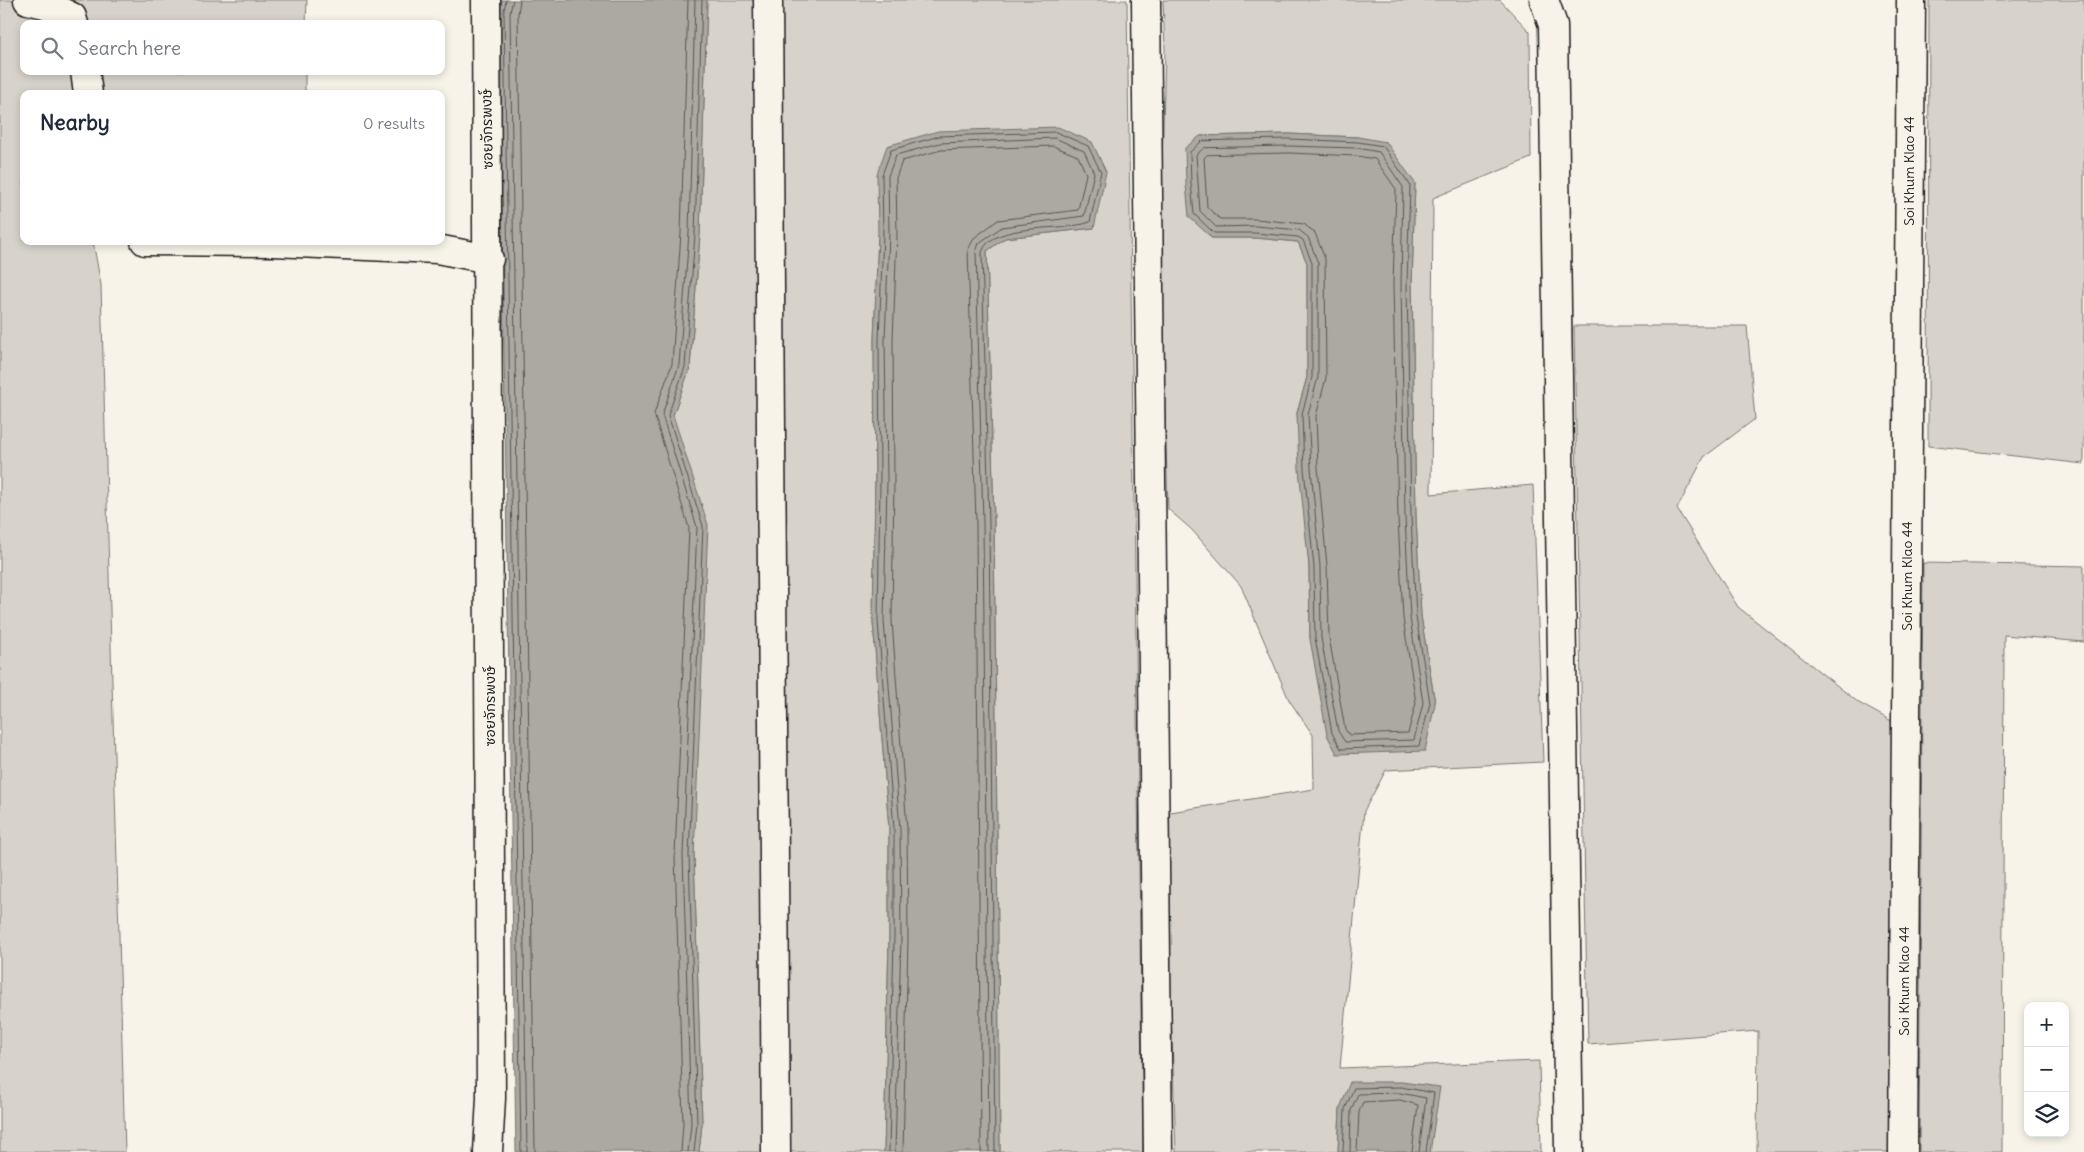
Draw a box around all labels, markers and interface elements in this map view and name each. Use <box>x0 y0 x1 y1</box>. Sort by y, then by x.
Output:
search box <box>20 20 445 75</box>
icon: search <box>38 34 66 62</box>
text: Search here <box>78 36 181 60</box>
street label: ซอยจักรพงษ์ <box>477 88 497 169</box>
text: Nearby <box>40 109 110 136</box>
text: 0 results <box>363 113 425 133</box>
street label: Soi Khum Klao 44 <box>1900 116 1918 226</box>
street label: Soi Khum Klao 44 <box>1898 521 1916 631</box>
street label: ซอยจักรพงษ์ <box>481 665 499 746</box>
street label: Soi Khum Klao 44 <box>1895 926 1913 1036</box>
map controls <box>2024 1002 2069 1137</box>
button: + <box>2024 1002 2069 1047</box>
button: − <box>2024 1047 2069 1092</box>
button: layers <box>2024 1092 2069 1137</box>

